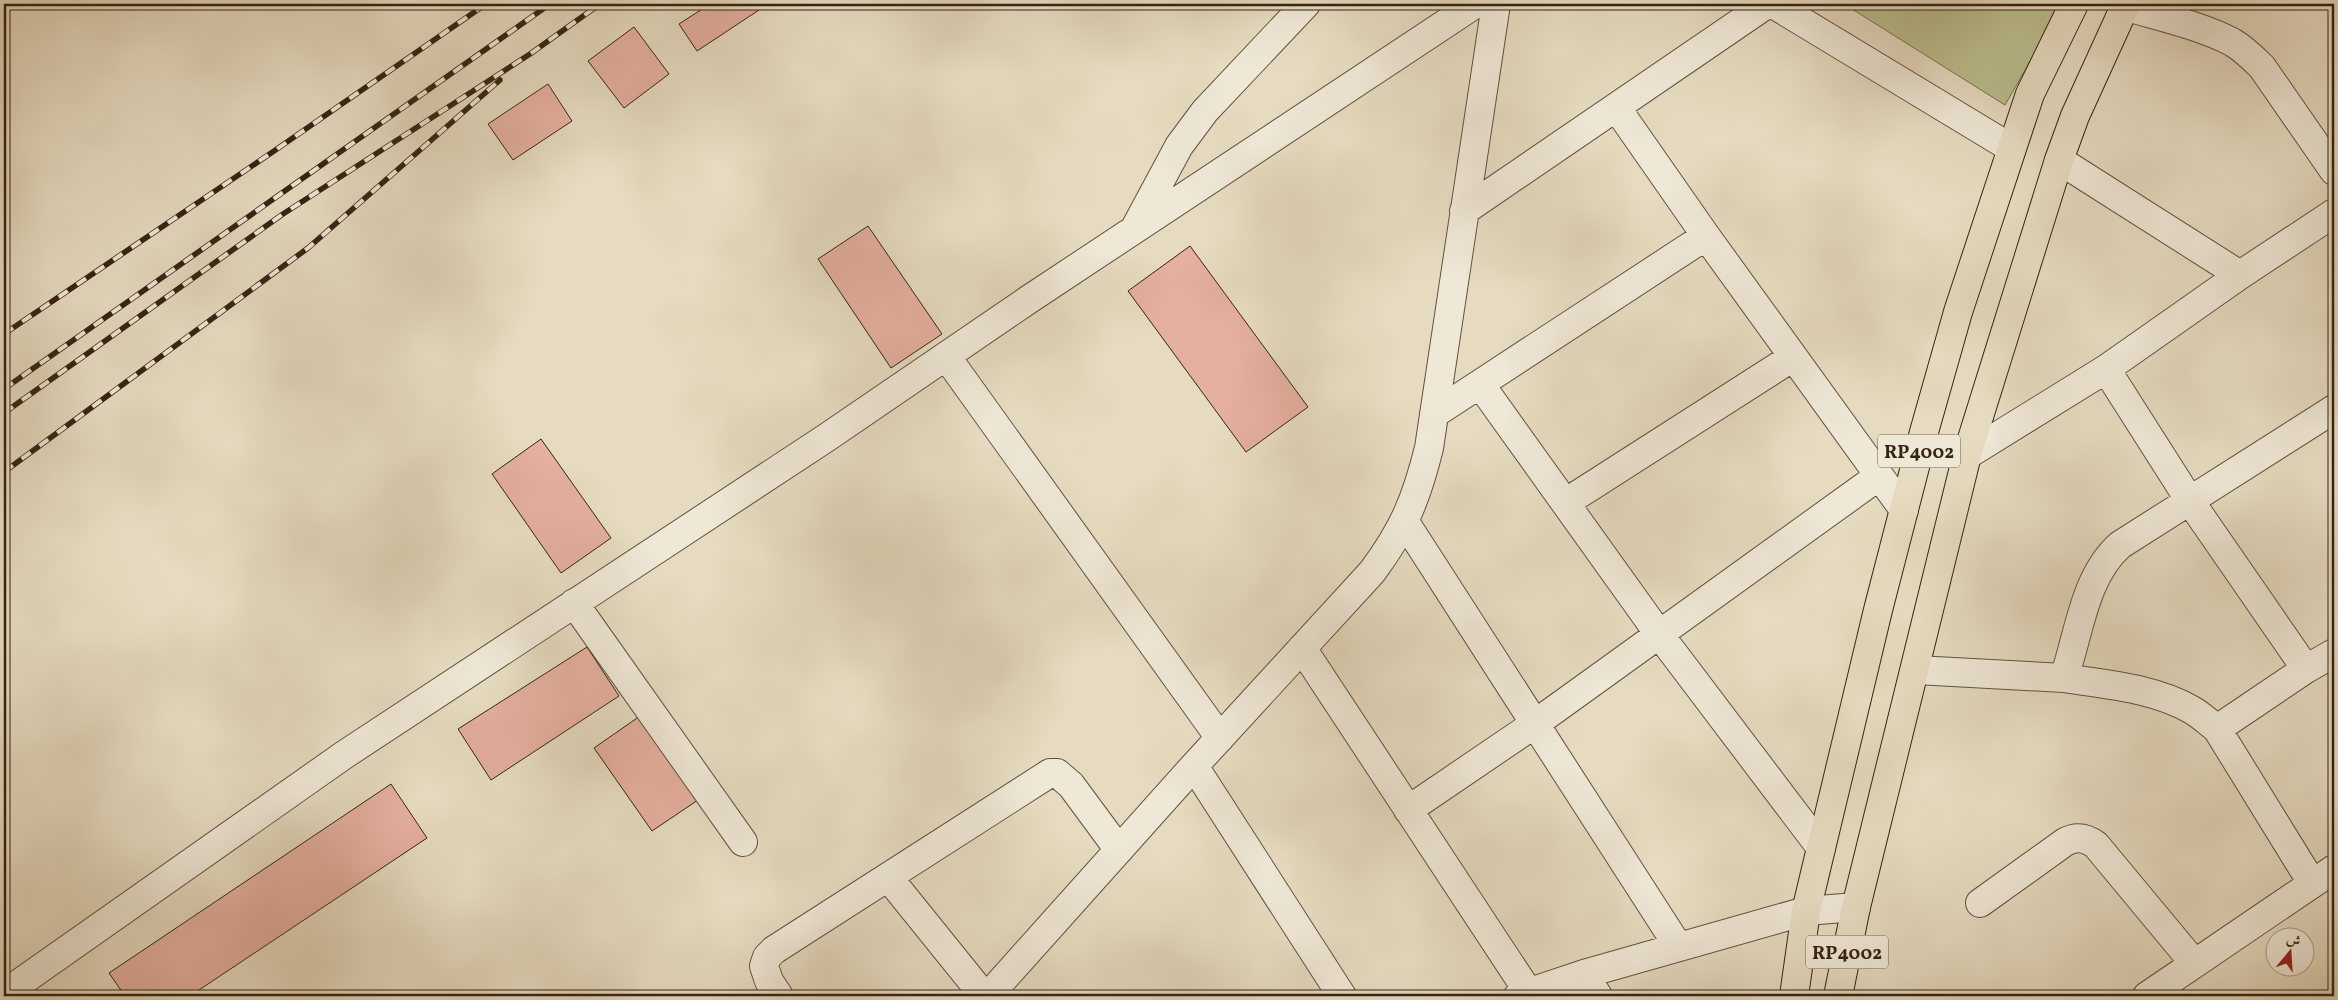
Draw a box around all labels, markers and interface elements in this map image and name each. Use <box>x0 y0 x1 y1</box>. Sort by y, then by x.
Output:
road number: RP4002 <box>1878 434 1960 468</box>
north arrow <box>2266 928 2316 978</box>
text: ش <box>2284 930 2303 952</box>
road number: RP4002 <box>1806 936 1888 969</box>

